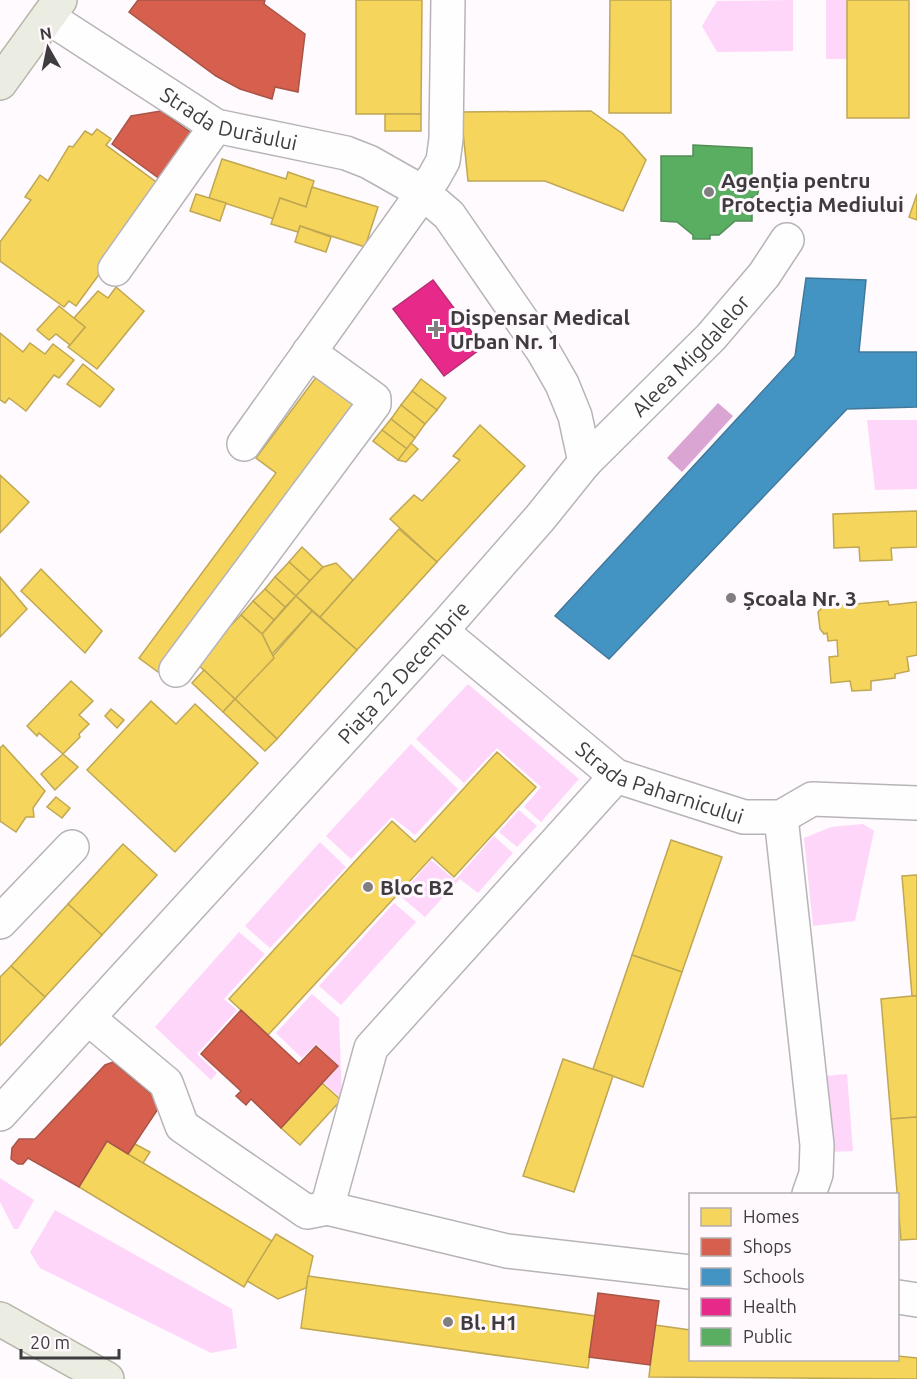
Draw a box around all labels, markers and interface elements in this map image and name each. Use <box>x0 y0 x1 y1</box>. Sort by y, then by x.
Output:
north arrow <box>18 18 78 78</box>
text: N <box>38 23 53 43</box>
street label: Strada Durăului <box>156 81 300 155</box>
place label: Agenția pentru Protecția Mediului <box>721 168 904 216</box>
marker: Agenția pentru Protecția Mediului <box>702 185 716 199</box>
street label: Aleea Migdalelor <box>626 290 754 421</box>
place label: Dispensar Medical Urban Nr. 1 <box>450 305 630 353</box>
marker: Dispensar Medical Urban Nr. 1 <box>427 320 445 338</box>
place label: Școala Nr. 3 <box>743 586 857 610</box>
marker: Școala Nr. 3 <box>724 591 738 605</box>
street label: Piața 22 Decembrie <box>332 596 474 748</box>
street label: Strada Paharnicului <box>571 736 747 828</box>
place label: Bloc B2 <box>380 875 454 899</box>
marker: Bloc B2 <box>361 880 375 894</box>
legend <box>689 1193 899 1361</box>
text: Homes <box>743 1206 800 1226</box>
text: Shops <box>743 1236 792 1256</box>
text: Schools <box>743 1266 805 1286</box>
text: Health <box>743 1296 797 1316</box>
place label: Bl. H1 <box>460 1310 518 1334</box>
marker: Bl. H1 <box>441 1315 455 1329</box>
scale bar <box>21 1322 118 1360</box>
text: Public <box>743 1326 792 1346</box>
text: 20 m <box>30 1332 70 1352</box>

